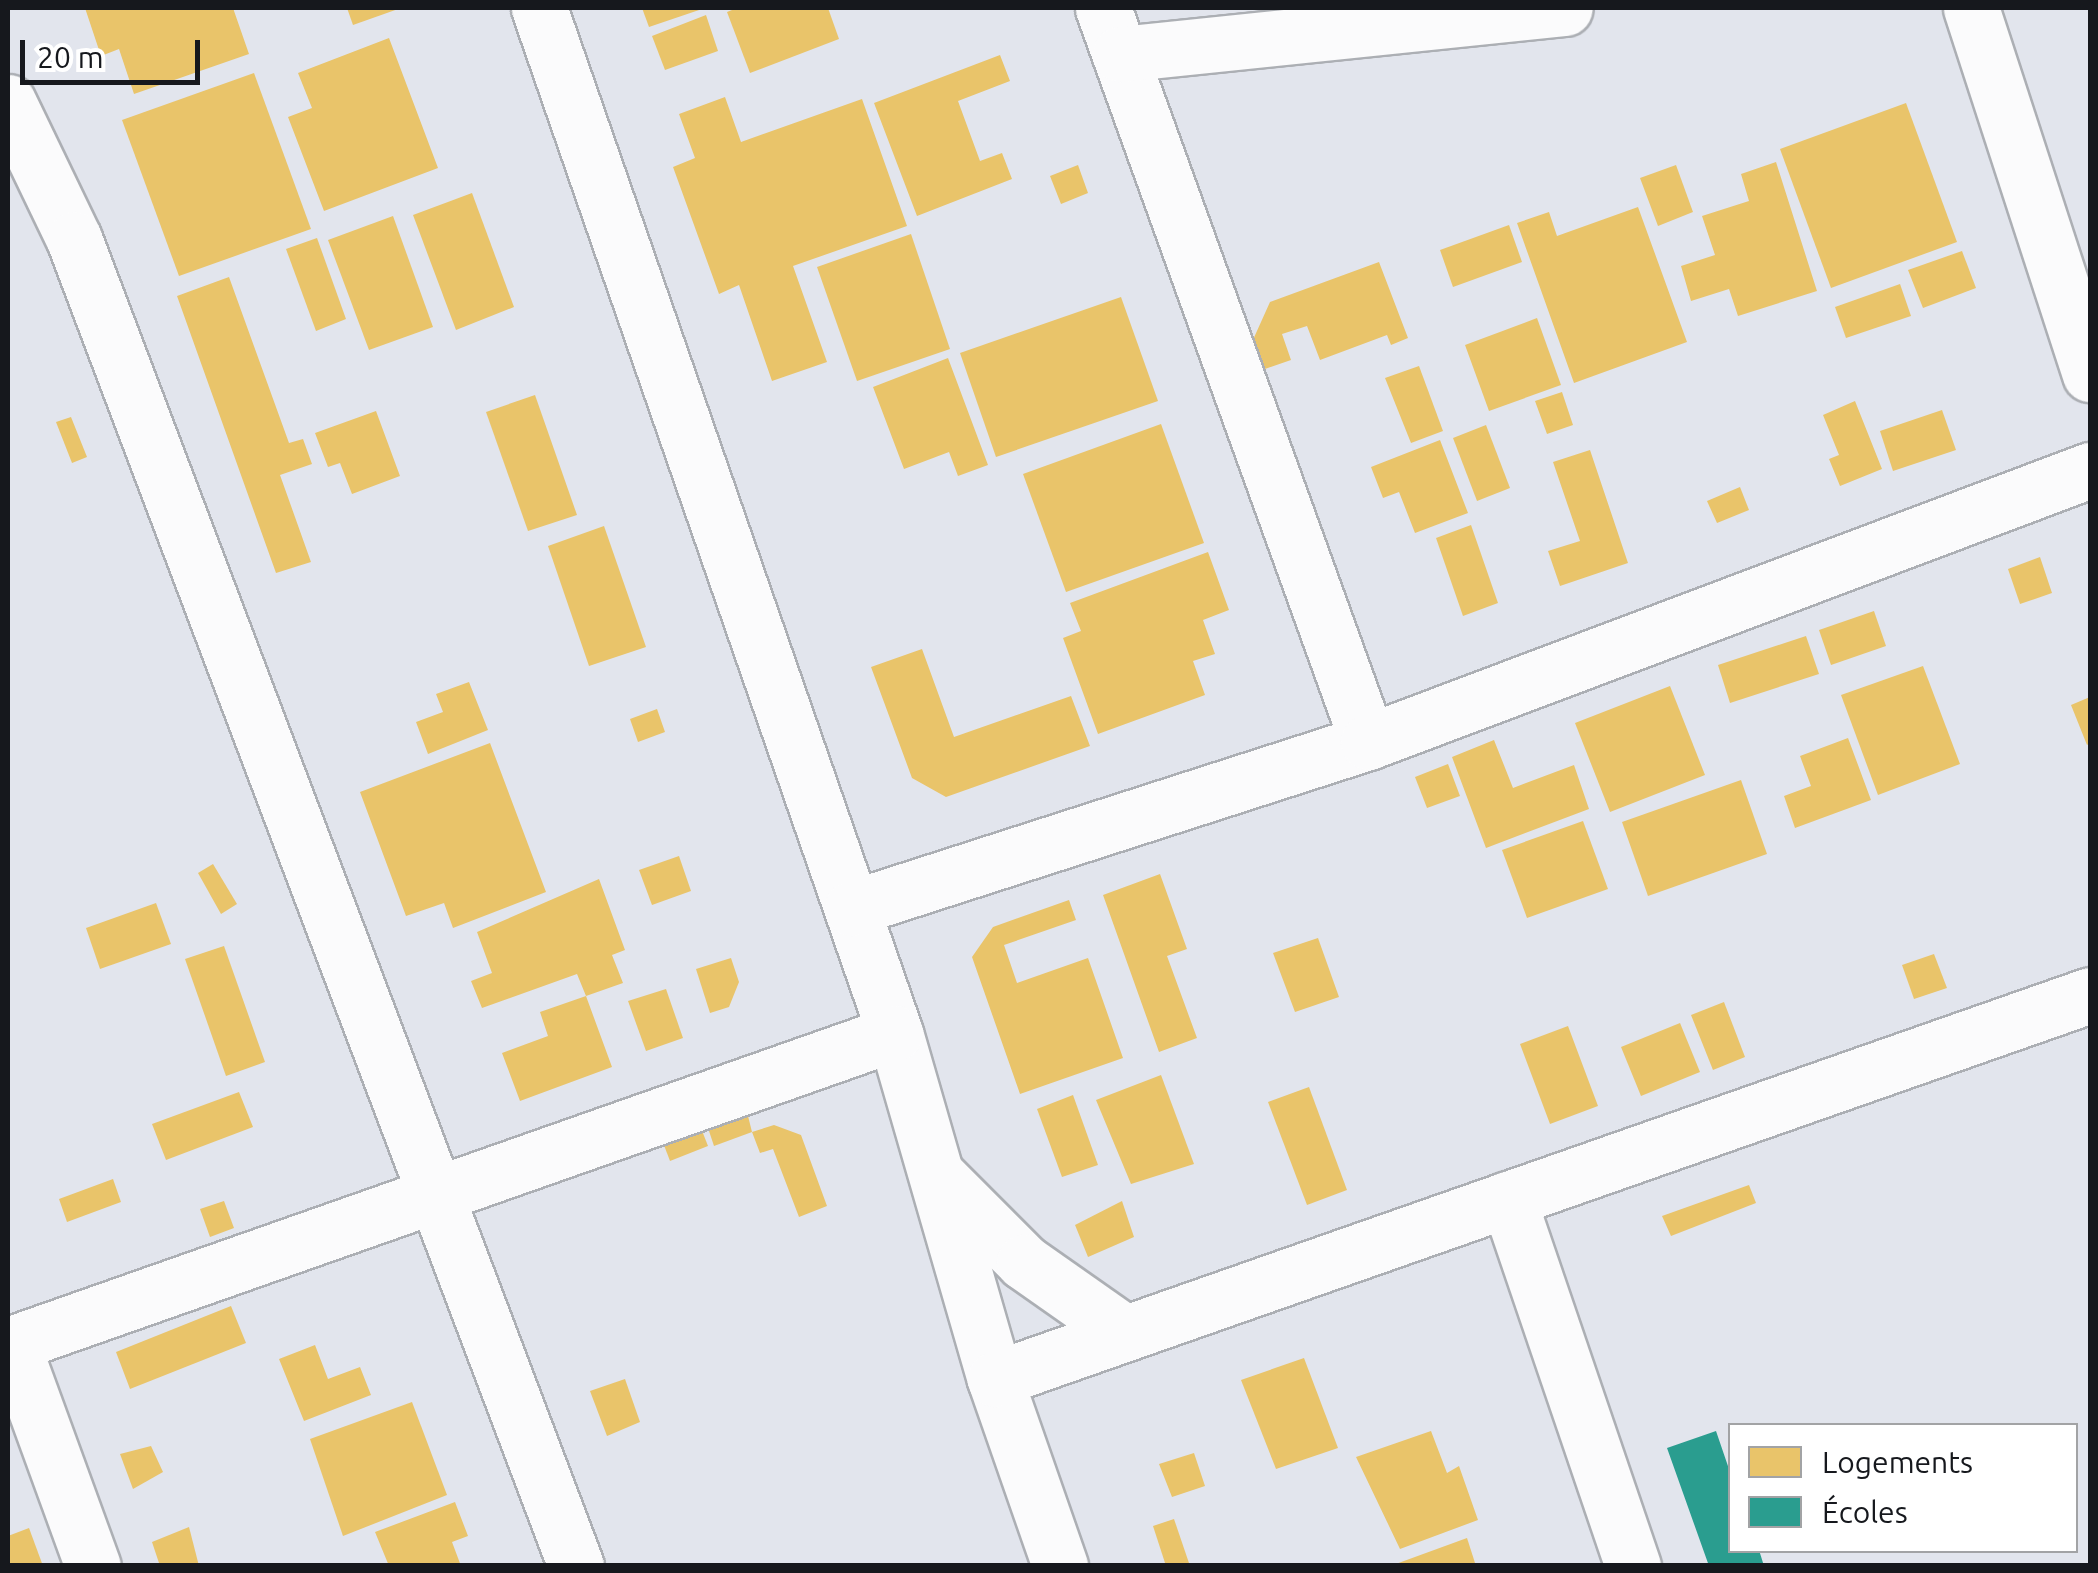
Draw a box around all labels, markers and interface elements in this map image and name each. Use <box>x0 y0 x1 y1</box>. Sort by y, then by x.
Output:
scale bar <box>25 20 205 82</box>
text: 20 m <box>37 40 104 74</box>
legend <box>1728 1423 2078 1553</box>
text: Logements <box>1822 1445 1973 1479</box>
text: Écoles <box>1822 1495 1908 1529</box>

